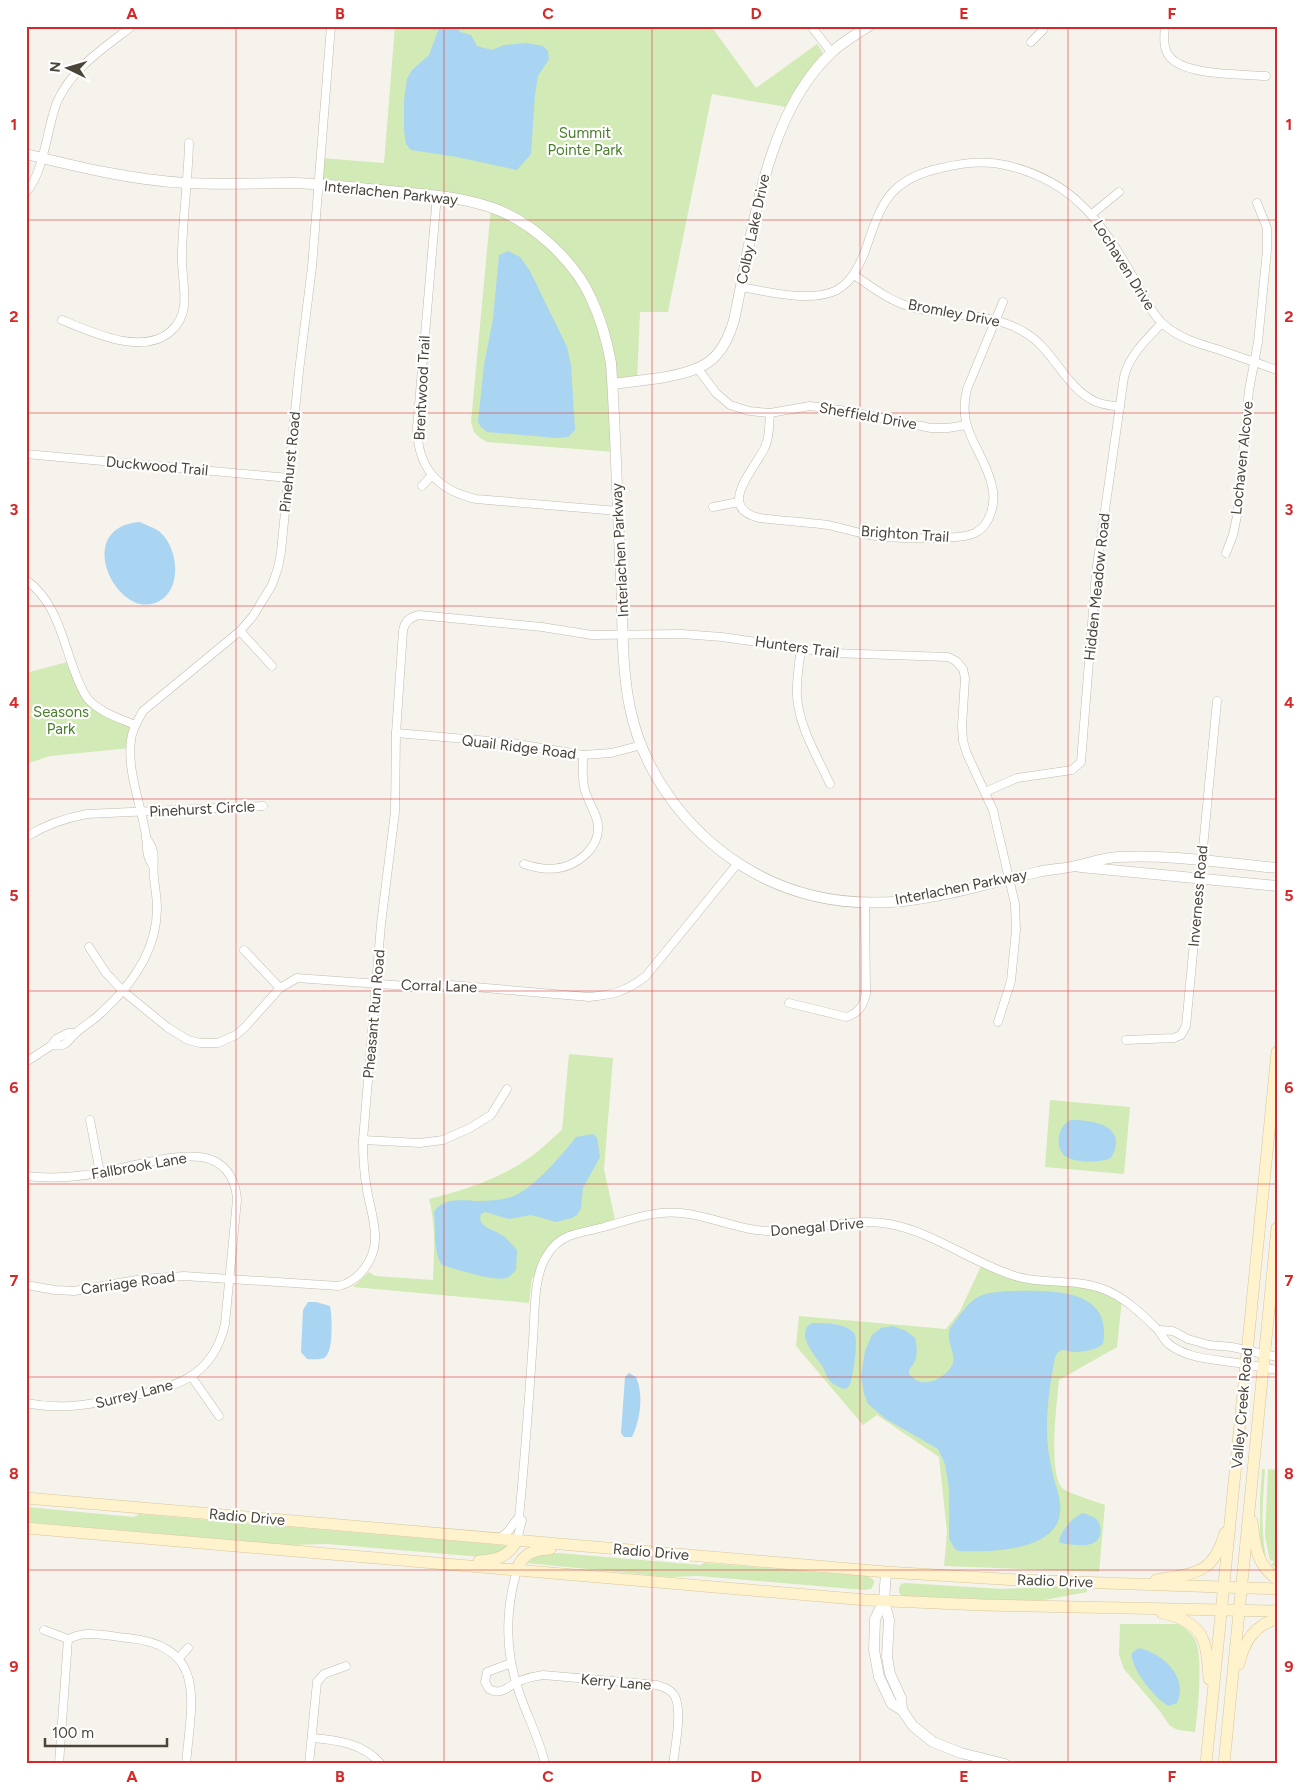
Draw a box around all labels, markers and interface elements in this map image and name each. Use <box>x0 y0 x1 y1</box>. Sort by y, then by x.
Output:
text: A <box>126 4 138 23</box>
text: B <box>335 4 345 23</box>
text: C <box>542 4 554 23</box>
text: D <box>750 4 762 23</box>
text: E <box>959 4 969 23</box>
text: F <box>1168 4 1177 23</box>
north arrow <box>42 42 92 92</box>
text: N <box>47 61 64 73</box>
text: 1 <box>11 115 17 134</box>
text: 1 <box>1286 115 1292 134</box>
park label: Summit Pointe Park <box>547 124 623 159</box>
street label: Colby Lake Drive <box>733 172 773 286</box>
street label: Interlachen Parkway <box>323 177 459 209</box>
street label: Lochaven Drive <box>1089 217 1159 313</box>
street label: Bromley Drive <box>906 295 1002 331</box>
text: 2 <box>9 307 19 326</box>
text: 2 <box>1284 307 1294 326</box>
street label: Brentwood Trail <box>410 335 434 441</box>
street label: Sheffield Drive <box>818 399 918 433</box>
street label: Lochaven Alcove <box>1227 400 1257 516</box>
street label: Pinehurst Road <box>276 411 304 513</box>
street label: Duckwood Trail <box>105 453 209 479</box>
street label: Interlachen Parkway <box>607 482 633 618</box>
text: 3 <box>10 500 19 519</box>
text: 3 <box>1285 500 1294 519</box>
street label: Hidden Meadow Road <box>1080 512 1114 662</box>
street label: Brighton Trail <box>860 522 950 546</box>
street label: Hunters Trail <box>754 632 840 662</box>
text: 4 <box>9 693 19 712</box>
text: 4 <box>1284 693 1294 712</box>
park label: Seasons Park <box>33 703 89 738</box>
street label: Quail Ridge Road <box>461 731 577 763</box>
street label: Pinehurst Circle <box>149 797 255 821</box>
street label: Inverness Road <box>1185 844 1211 948</box>
street label: Interlachen Parkway <box>893 865 1029 909</box>
text: 5 <box>9 886 19 905</box>
text: 5 <box>1284 886 1294 905</box>
street label: Pheasant Run Road <box>359 949 389 1079</box>
street label: Corral Lane <box>401 976 477 996</box>
text: 6 <box>9 1078 19 1097</box>
text: 6 <box>1284 1078 1294 1097</box>
street label: Fallbrook Lane <box>90 1149 188 1183</box>
street label: Donegal Drive <box>770 1214 864 1240</box>
street label: Carriage Road <box>80 1267 176 1299</box>
text: 7 <box>10 1271 19 1290</box>
text: 7 <box>1285 1271 1294 1290</box>
street label: Valley Creek Road <box>1228 1347 1256 1469</box>
street label: Surrey Lane <box>93 1376 175 1412</box>
text: 8 <box>9 1464 19 1483</box>
text: 8 <box>1284 1464 1294 1483</box>
street label: Radio Drive <box>208 1505 286 1529</box>
street label: Radio Drive <box>612 1540 690 1564</box>
street label: Radio Drive <box>1017 1571 1093 1591</box>
text: 9 <box>9 1657 19 1676</box>
text: 9 <box>1284 1657 1294 1676</box>
street label: Kerry Lane <box>580 1670 652 1694</box>
scale bar <box>45 1715 168 1747</box>
text: 100 m <box>52 1724 94 1742</box>
text: A <box>126 1767 138 1786</box>
text: B <box>335 1767 345 1786</box>
text: C <box>542 1767 554 1786</box>
text: D <box>750 1767 762 1786</box>
text: E <box>959 1767 969 1786</box>
text: F <box>1168 1767 1177 1786</box>

